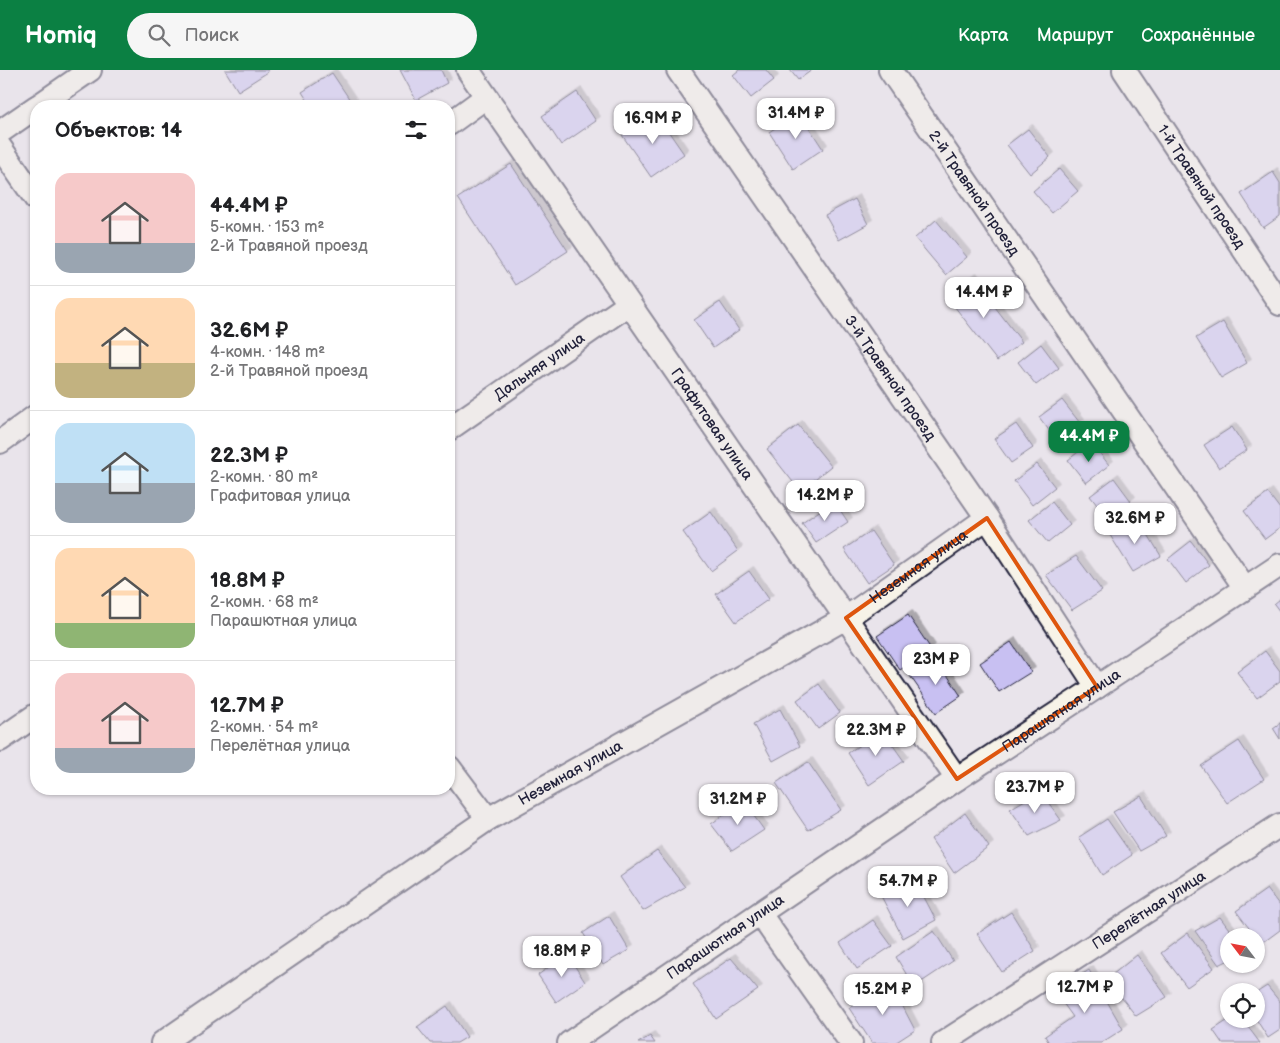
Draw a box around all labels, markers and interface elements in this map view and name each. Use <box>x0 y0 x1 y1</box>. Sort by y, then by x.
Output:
search box <box>127 13 477 58</box>
text: Homiq <box>25 21 97 50</box>
icon: search <box>145 21 173 49</box>
text: Поиск <box>185 24 239 47</box>
text: Карта <box>958 25 1009 46</box>
text: Маршрут <box>1037 25 1113 46</box>
text: Сохранённые <box>1141 25 1255 46</box>
pin: 31.4M ₽ <box>750 98 842 140</box>
pin: 16.9M ₽ <box>607 102 699 145</box>
text: 31.4M ₽ <box>768 104 824 123</box>
text: 16.9M ₽ <box>625 109 681 128</box>
icon: filters <box>402 116 430 144</box>
text: Объектов: 14 <box>55 118 182 143</box>
street label: 1-й Травяной проезд <box>1153 121 1249 252</box>
street label: 2-й Травяной проезд <box>924 127 1023 260</box>
icon: home <box>95 193 155 253</box>
text: 44.4M ₽ <box>210 193 288 218</box>
text: 5-комн. · 153 m² <box>210 218 324 237</box>
text: 2-й Травяной проезд <box>210 237 368 256</box>
pin: 14.4M ₽ <box>938 276 1030 319</box>
text: 14.4M ₽ <box>956 283 1012 302</box>
street label: 3-й Травяной проезд <box>840 312 940 445</box>
icon: home <box>95 318 155 378</box>
text: 32.6M ₽ <box>210 318 288 343</box>
street label: Дальняя улица <box>491 328 589 405</box>
text: 4-комн. · 148 m² <box>210 343 325 362</box>
text: 2-й Травяной проезд <box>210 362 368 381</box>
street label: Графитовая улица <box>666 365 757 484</box>
pin: 44.4M ₽ <box>1043 420 1135 463</box>
text: 44.4M ₽ <box>1059 427 1119 446</box>
icon: home <box>95 443 155 503</box>
text: 22.3M ₽ <box>210 443 288 468</box>
text: 2-комн. · 80 m² <box>210 468 318 487</box>
pin: 14.2M ₽ <box>779 480 871 522</box>
text: 14.2M ₽ <box>797 486 853 505</box>
text: Графитовая улица <box>210 487 350 506</box>
pin: 32.6M ₽ <box>1089 502 1181 545</box>
text: 32.6M ₽ <box>1105 509 1165 528</box>
street label: Неземная улица <box>866 526 972 608</box>
icon: home <box>95 568 155 628</box>
text: 18.8M ₽ <box>210 568 285 593</box>
text: 2-комн. · 68 m² <box>210 593 319 612</box>
text: Парашютная улица <box>210 612 357 631</box>
pin: 23M ₽ <box>901 644 971 686</box>
text: 23M ₽ <box>913 650 959 669</box>
street label: Парашютная улица <box>999 665 1125 757</box>
icon: home <box>95 693 155 753</box>
text: 12.7M ₽ <box>210 693 284 718</box>
pin: 22.3M ₽ <box>830 714 922 757</box>
text: 2-комн. · 54 m² <box>210 718 318 737</box>
text: 22.3M ₽ <box>846 721 906 740</box>
street label: Неземная улица <box>515 736 626 810</box>
text: Перелётная улица <box>210 737 350 756</box>
pin: 23.7M ₽ <box>989 772 1081 814</box>
text: 23.7M ₽ <box>1006 778 1064 797</box>
pin: 31.2M ₽ <box>692 784 784 826</box>
text: 31.2M ₽ <box>710 790 766 809</box>
pin: 54.7M ₽ <box>862 866 954 908</box>
street label: Перелётная улица <box>1089 867 1209 954</box>
text: 54.7M ₽ <box>879 872 937 891</box>
street label: Парашютная улица <box>663 890 788 984</box>
north arrow <box>1220 928 1265 972</box>
map controls <box>1220 928 1265 1028</box>
pin: 18.8M ₽ <box>516 936 608 978</box>
text: 18.8M ₽ <box>534 942 590 961</box>
pin: 12.7M ₽ <box>1039 972 1131 1014</box>
pin: 15.2M ₽ <box>837 974 929 1016</box>
text: 12.7M ₽ <box>1057 978 1113 997</box>
text: 15.2M ₽ <box>855 980 911 999</box>
button: locate <box>1220 983 1265 1028</box>

